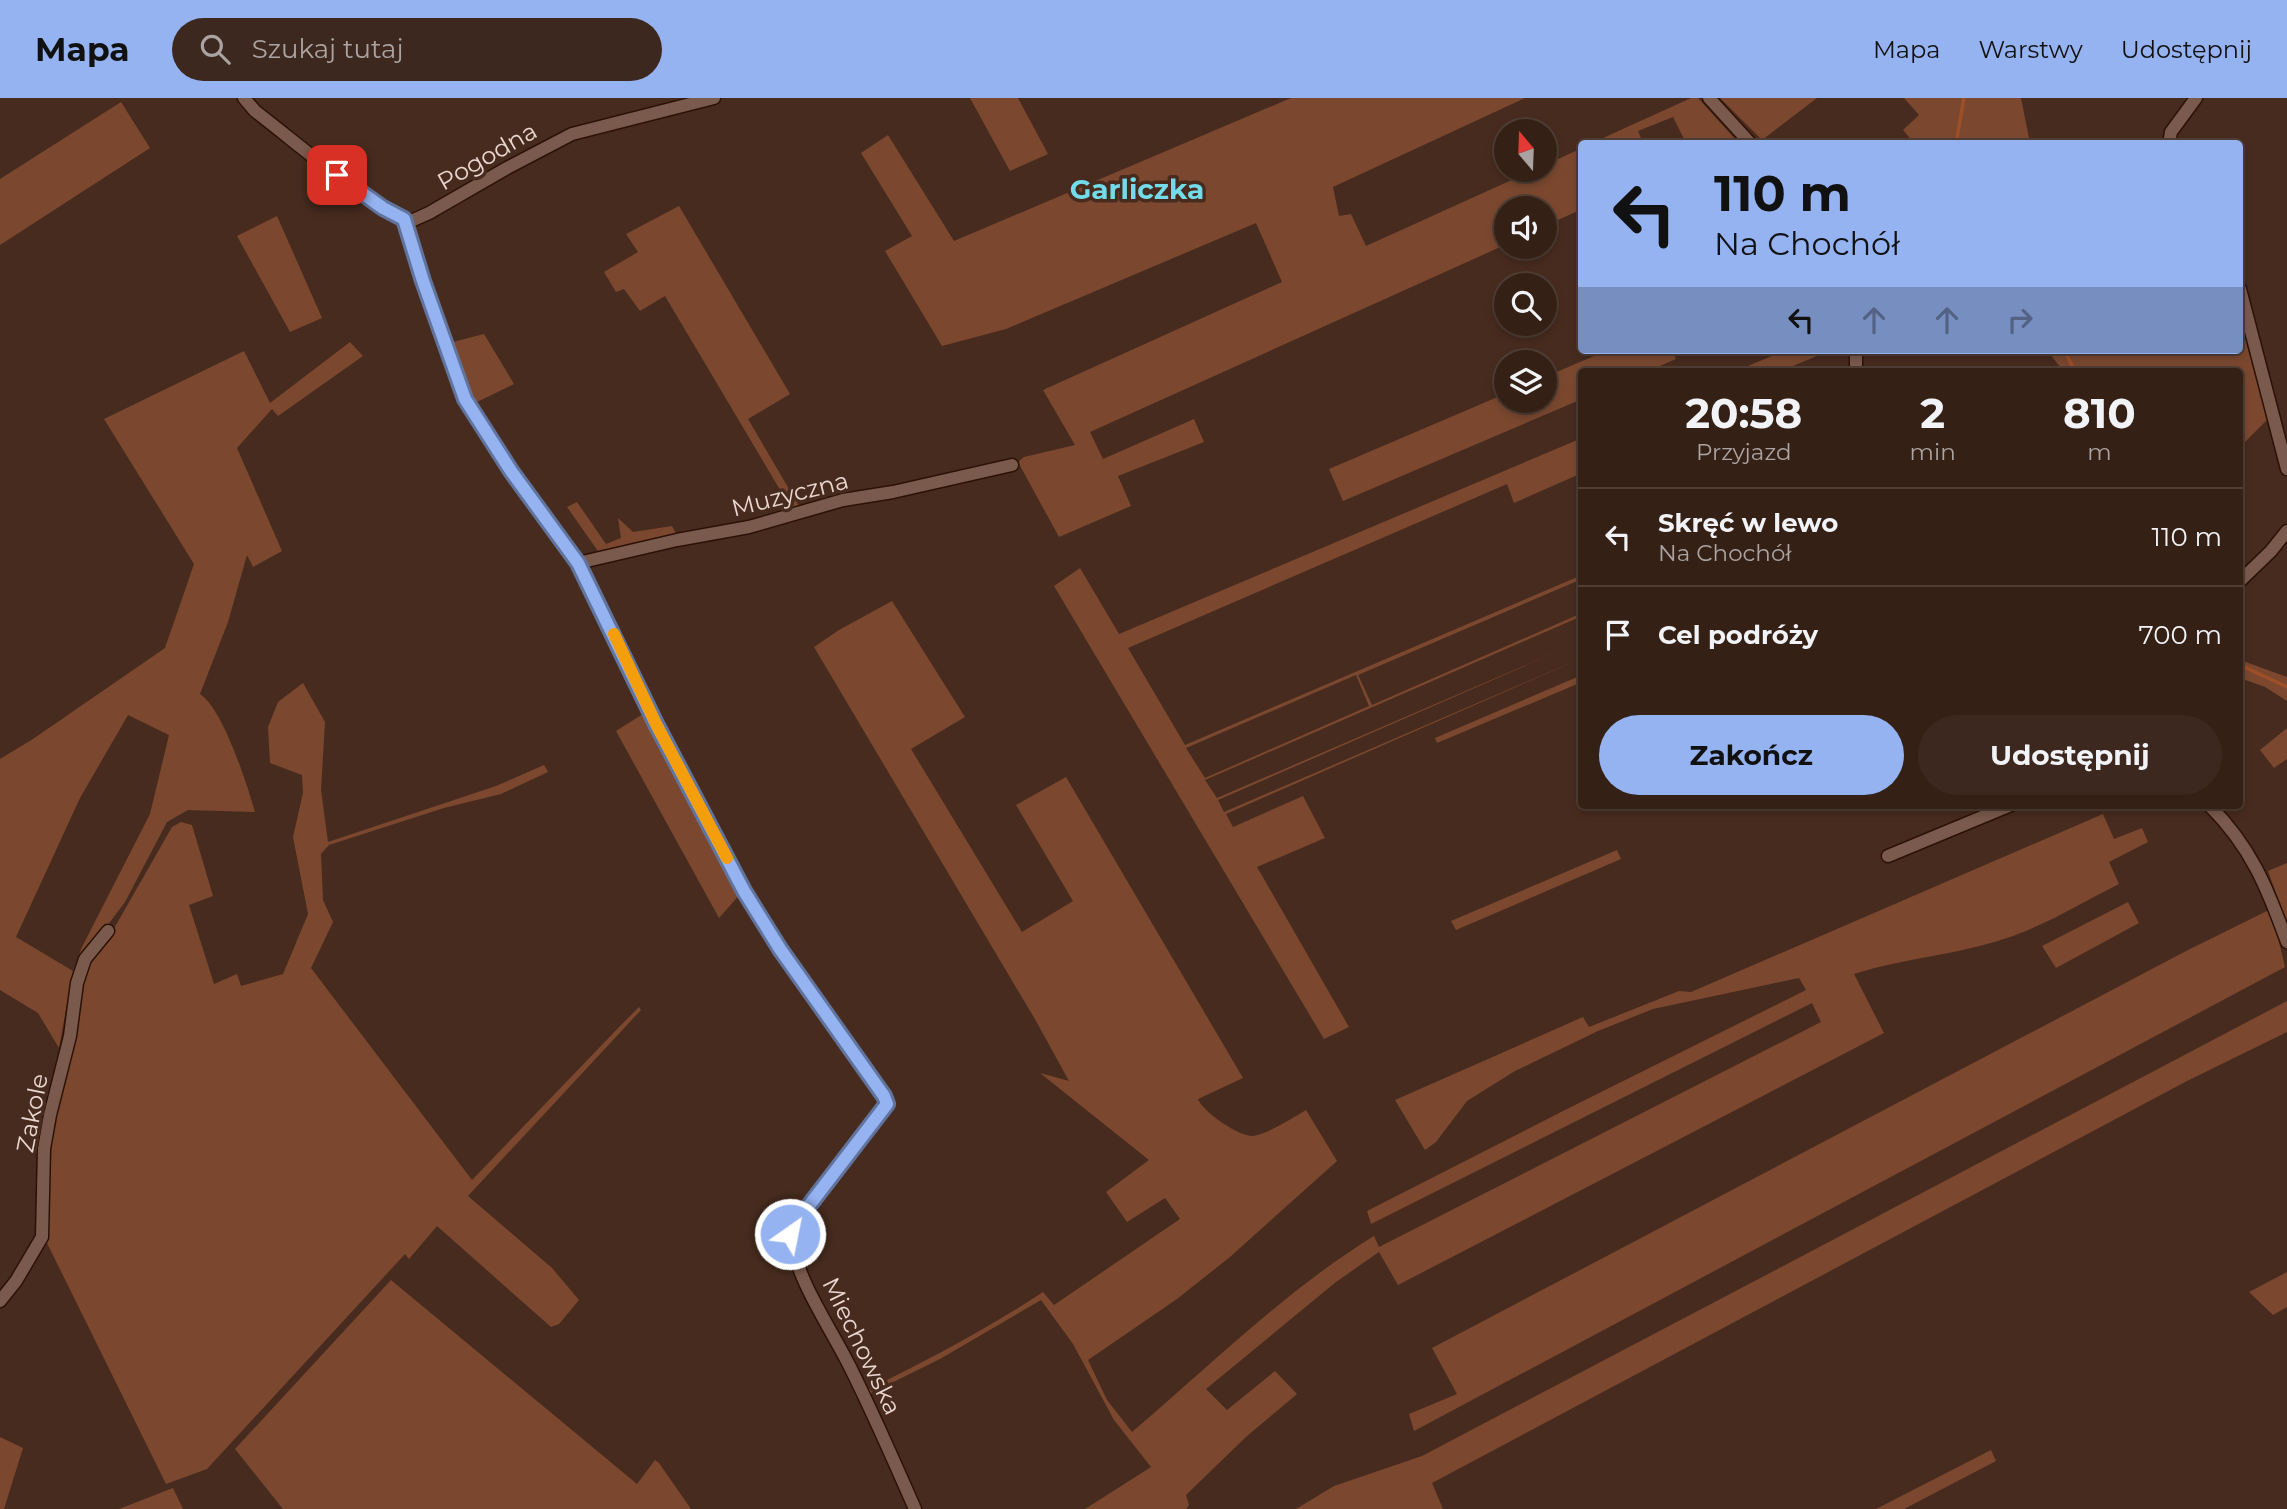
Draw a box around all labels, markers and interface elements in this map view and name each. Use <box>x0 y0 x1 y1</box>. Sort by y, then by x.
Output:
search box <box>172 18 662 81</box>
text: Mapa <box>35 29 130 69</box>
icon: search <box>196 30 234 68</box>
text: Szukaj tutaj <box>252 33 404 65</box>
text: Mapa <box>1873 35 1940 64</box>
text: Warstwy <box>1978 35 2083 64</box>
text: Udostępnij <box>2121 35 2252 64</box>
street label: Pogodna <box>432 116 542 196</box>
north arrow <box>1494 119 1558 182</box>
map controls <box>1494 119 1557 413</box>
pin <box>307 145 367 205</box>
icon: arrive <box>318 156 356 194</box>
text: 110 m <box>1714 164 1851 223</box>
icon: left <box>1599 168 1690 259</box>
district label: Garliczka <box>1070 172 1204 206</box>
button: sound <box>1494 196 1557 259</box>
text: Na Chochół <box>1714 224 1900 263</box>
button: search <box>1494 273 1557 336</box>
icon: left <box>1782 301 1820 339</box>
icon: ahead <box>1855 301 1893 339</box>
icon: ahead <box>1928 301 1966 339</box>
icon: right <box>2001 301 2039 339</box>
button: layers <box>1494 350 1557 413</box>
text: 20:58 <box>1685 387 1802 439</box>
text: 2 <box>1920 387 1945 439</box>
text: 810 <box>2063 387 2136 439</box>
text: Przyjazd <box>1696 438 1792 466</box>
text: min <box>1910 438 1956 466</box>
text: m <box>2087 438 2112 466</box>
street label: Muzyczna <box>729 465 851 523</box>
text: Skręć w lewo <box>1658 507 1838 539</box>
icon: left <box>1599 518 1637 556</box>
text: 110 m <box>2152 521 2222 553</box>
text: Na Chochół <box>1658 539 1792 567</box>
icon: arrive <box>1599 616 1637 654</box>
text: Cel podróży <box>1658 619 1818 651</box>
text: 700 m <box>2138 619 2222 651</box>
button: Zakończ <box>1599 715 1904 795</box>
button: Udostępnij <box>1918 715 2222 795</box>
street label: Zakole <box>10 1071 54 1155</box>
position arrow <box>753 1197 827 1271</box>
street label: Miechowska <box>816 1273 908 1419</box>

